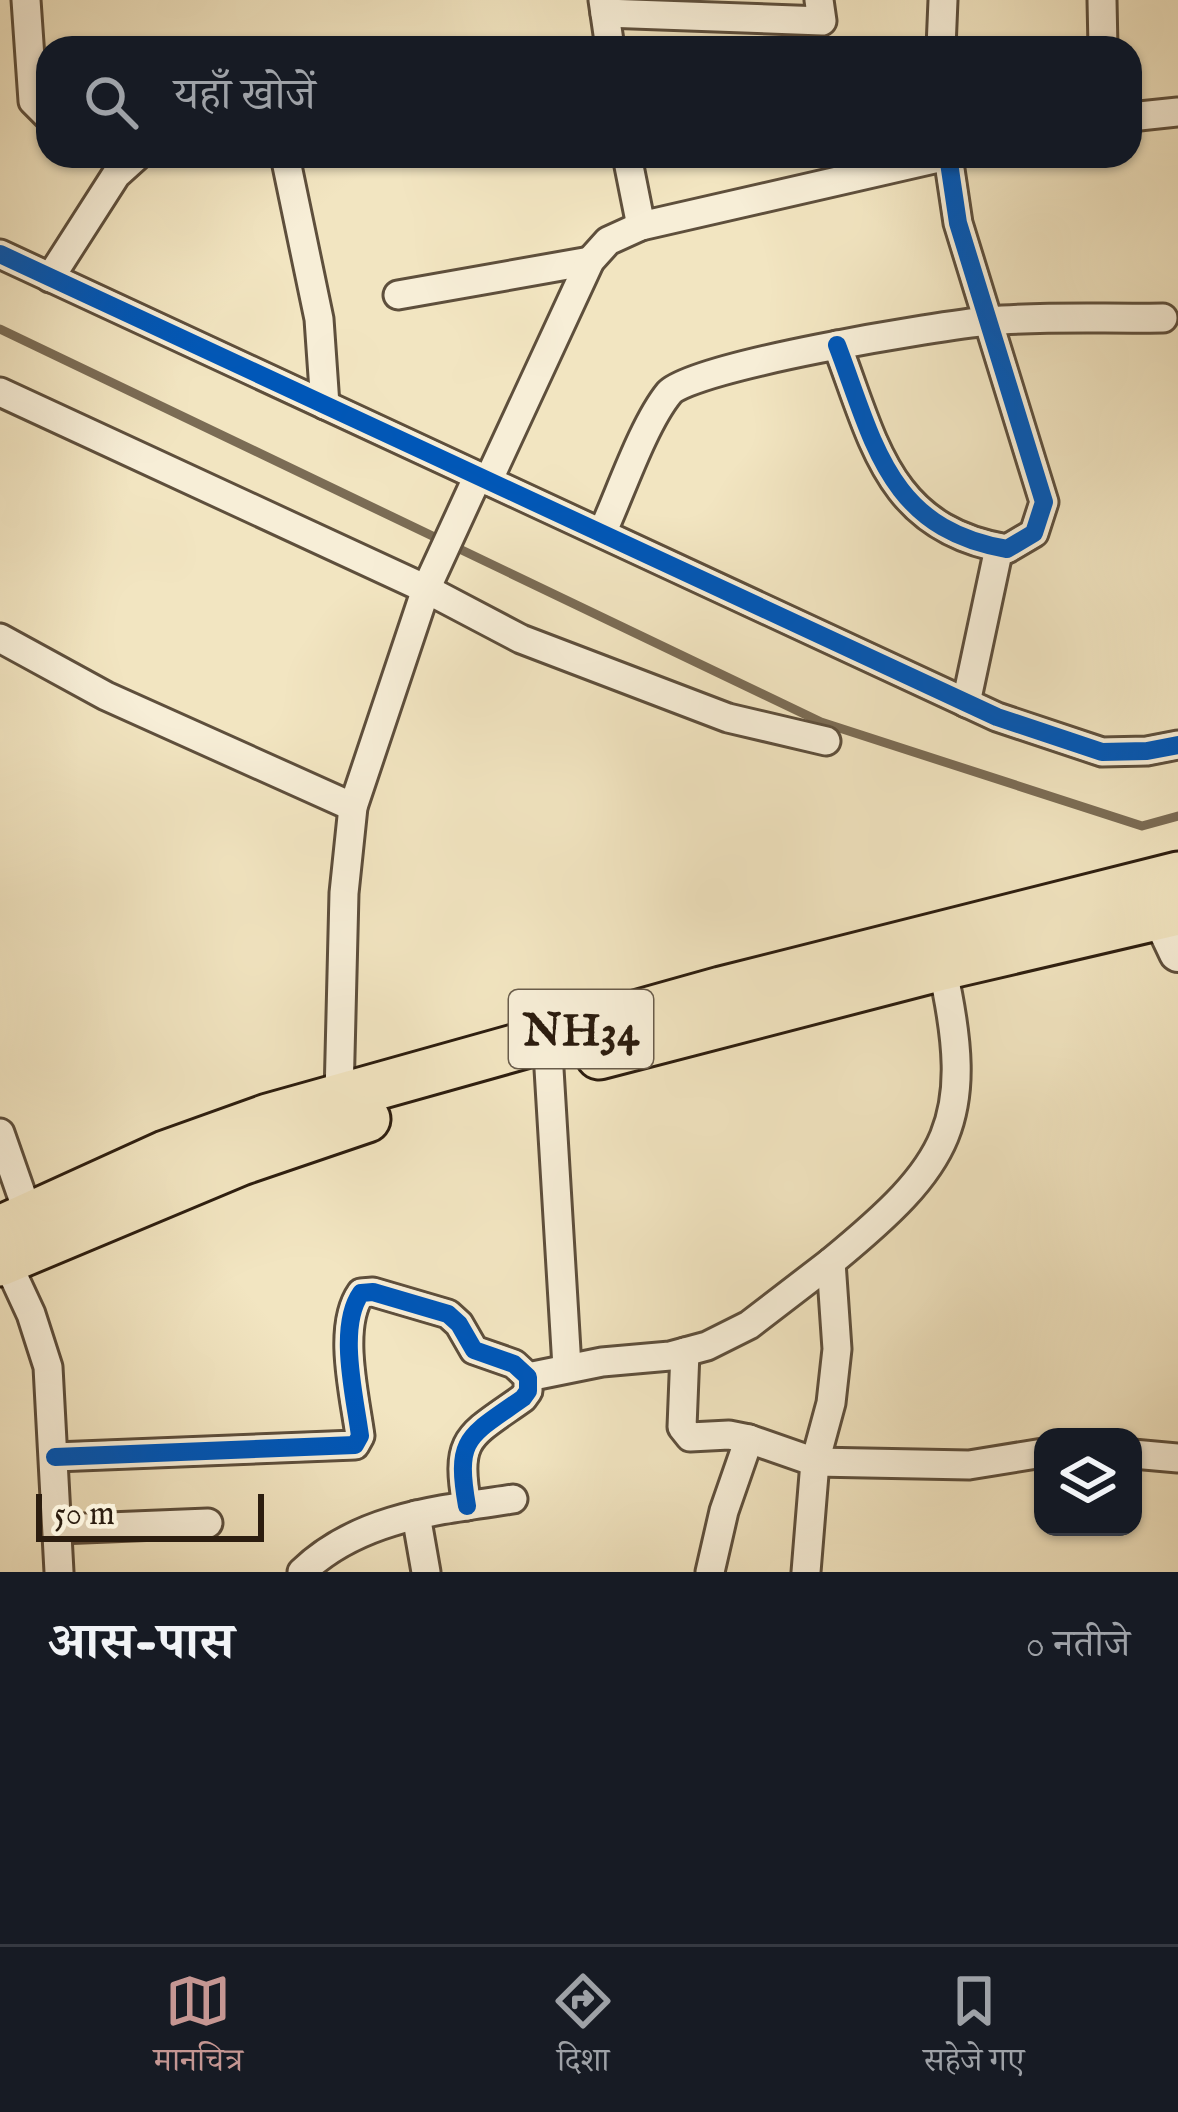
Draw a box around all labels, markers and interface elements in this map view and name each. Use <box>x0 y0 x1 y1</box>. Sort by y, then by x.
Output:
search box <box>36 36 1142 168</box>
text: यहाँ खोजें <box>174 68 316 125</box>
icon: search <box>78 69 144 135</box>
road number: NH34 <box>509 990 653 1068</box>
map controls <box>1034 1428 1142 1536</box>
button: layers <box>1034 1428 1142 1536</box>
scale bar <box>36 1488 264 1541</box>
text: 50 m <box>54 1494 115 1536</box>
text: आस-पास <box>48 1612 234 1677</box>
text: 0 नतीजे <box>1026 1621 1130 1670</box>
tab: मानचित्र <box>154 1968 243 2092</box>
tab: दिशा <box>550 1968 616 2092</box>
tab: सहेजे गए <box>923 1968 1024 2092</box>

